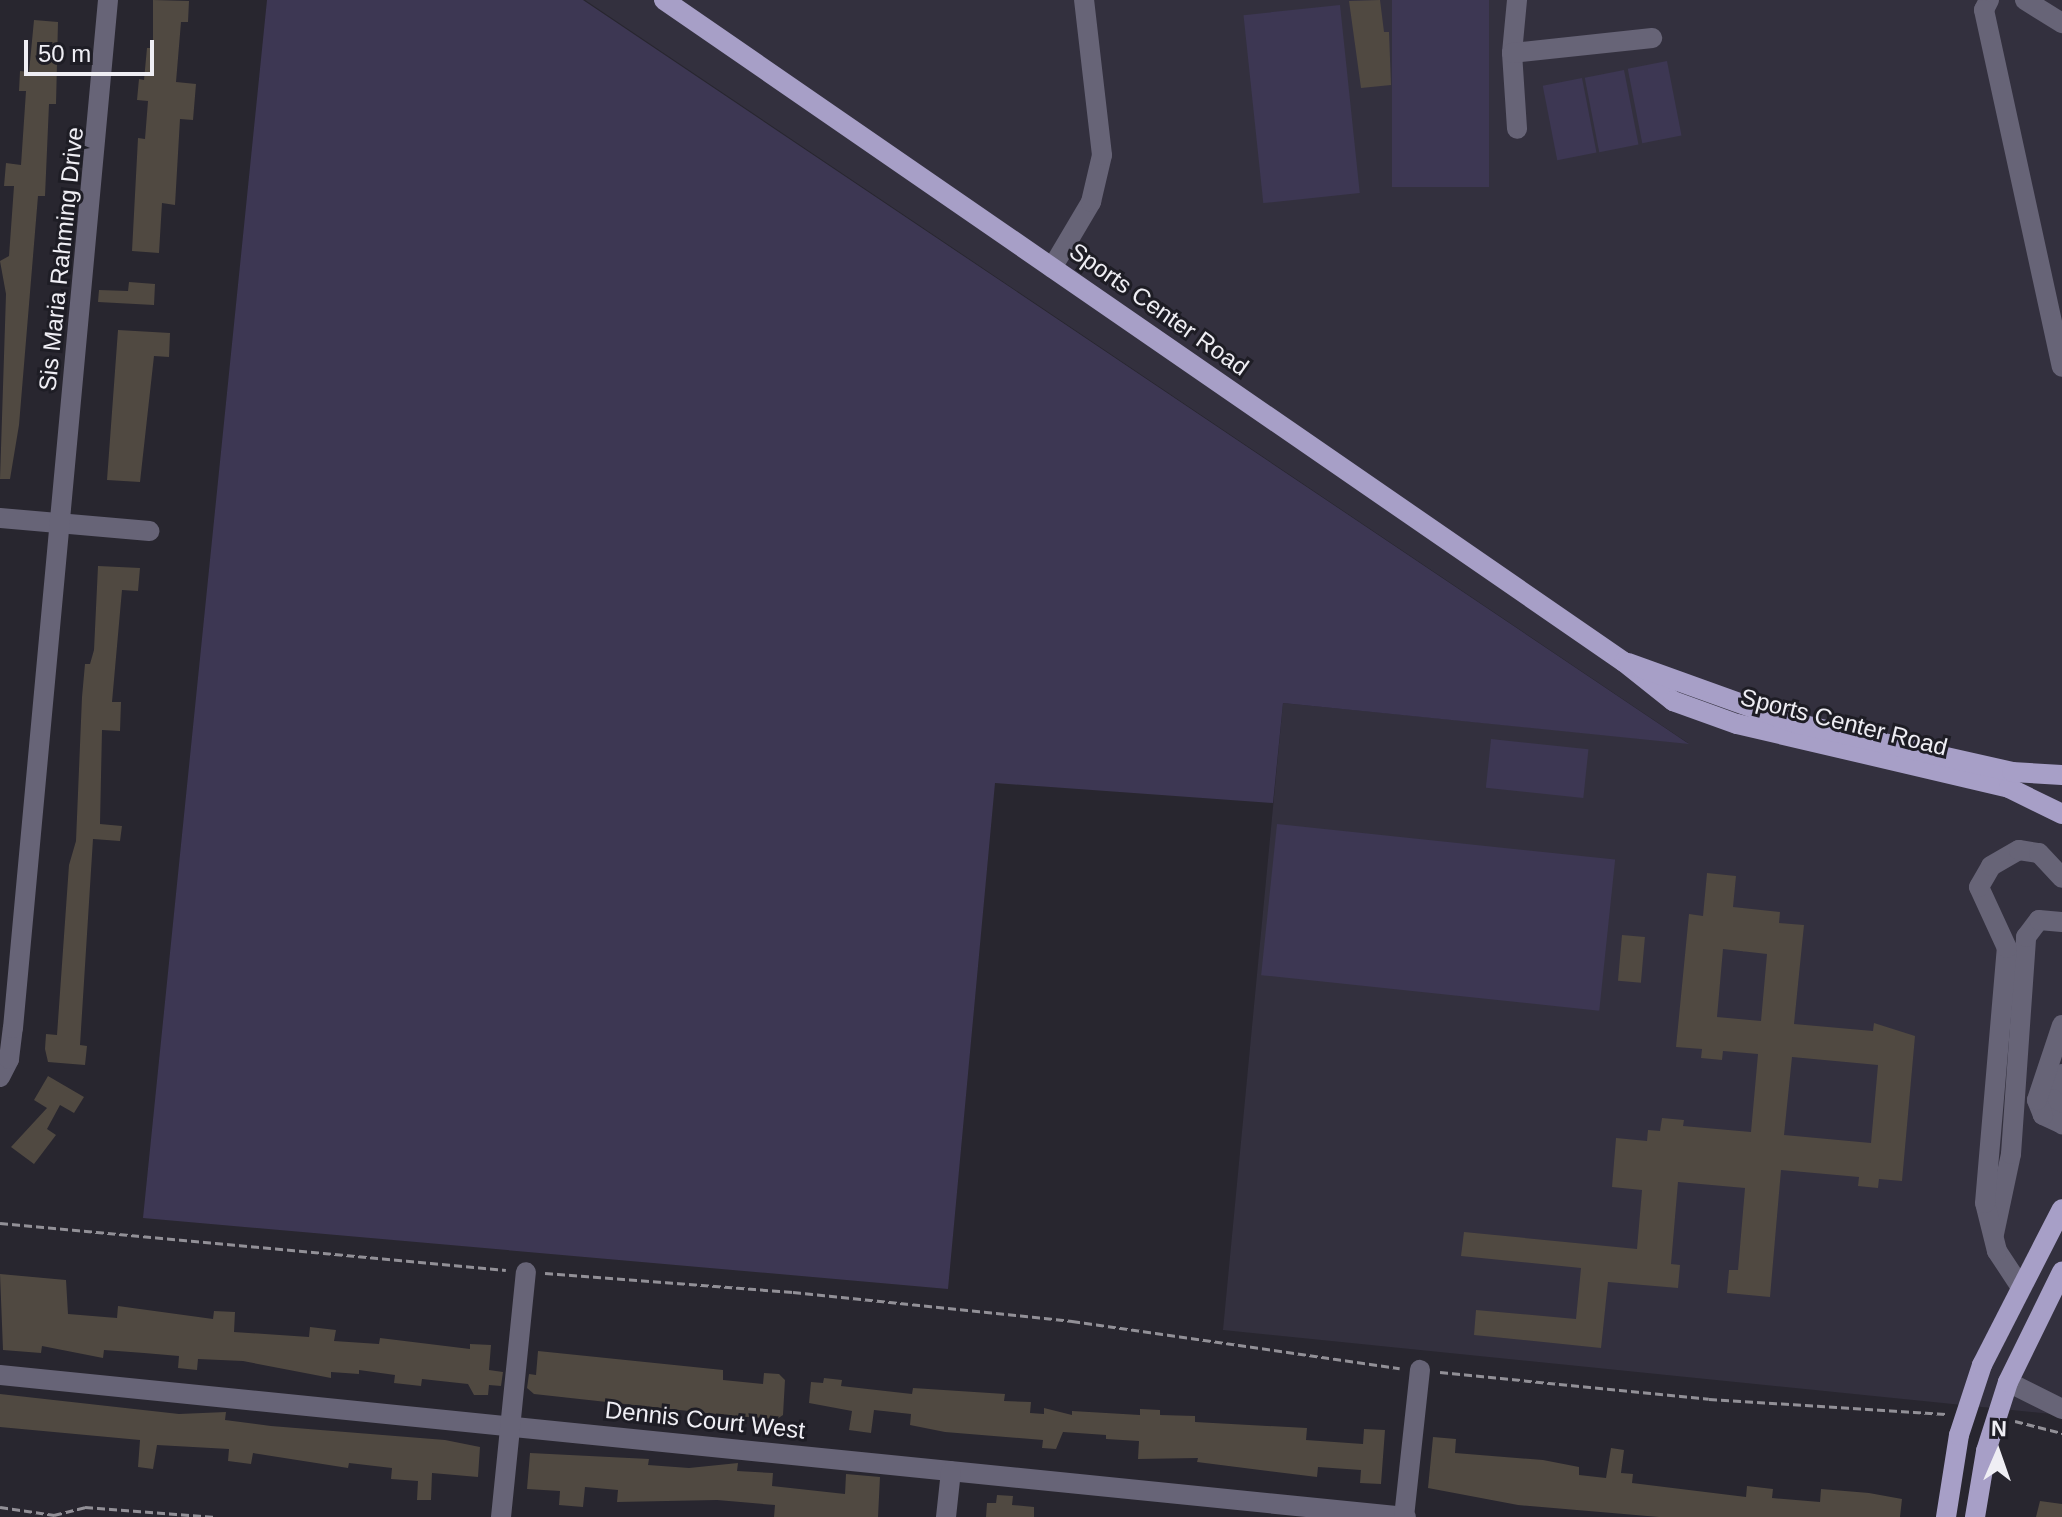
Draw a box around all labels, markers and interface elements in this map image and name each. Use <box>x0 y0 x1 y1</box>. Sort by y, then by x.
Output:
scale bar <box>28 24 158 74</box>
text: 50 m <box>38 40 91 67</box>
street label: Sis Maria Rahming Drive <box>33 126 89 392</box>
street label: Sports Center Road <box>1064 236 1254 382</box>
street label: Sports Center Road <box>1738 682 1950 762</box>
street label: Dennis Court West <box>604 1395 806 1445</box>
north arrow <box>1958 1413 2038 1493</box>
text: N <box>1990 1416 2007 1441</box>

